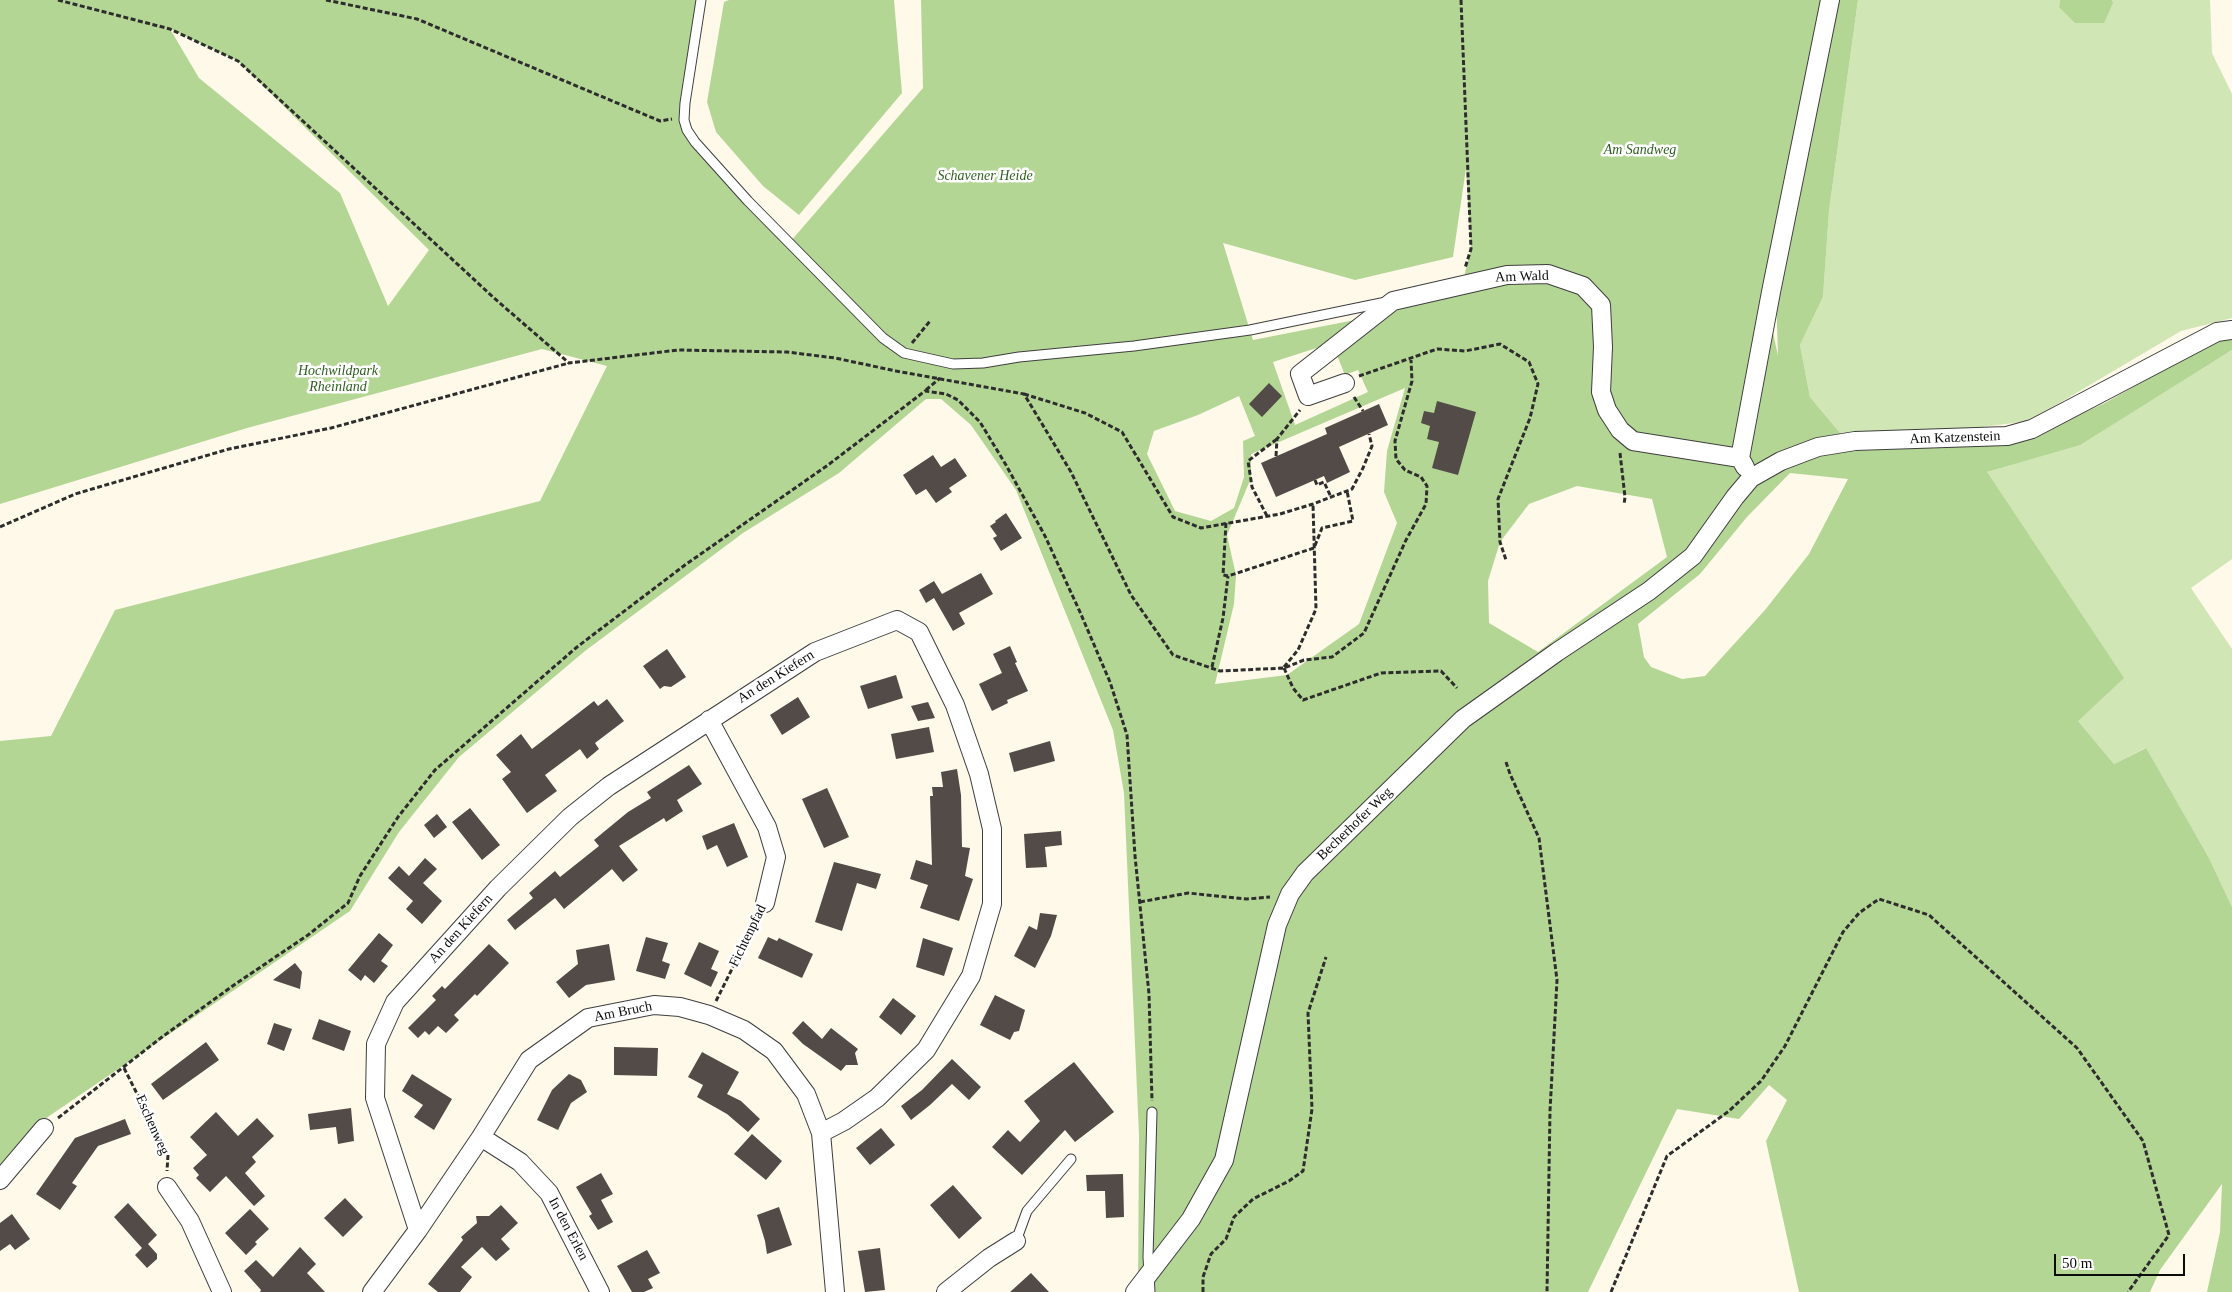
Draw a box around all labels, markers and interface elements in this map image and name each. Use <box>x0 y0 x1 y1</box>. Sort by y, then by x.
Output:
park label: Am Sandweg <box>1604 142 1676 158</box>
park label: Schavener Heide <box>937 168 1033 184</box>
street label: Am Wald <box>1495 268 1549 286</box>
park label: Hochwildpark Rheinland <box>298 363 378 396</box>
street label: Am Katzenstein <box>1909 428 2001 448</box>
street label: An den Kiefern <box>735 647 817 707</box>
street label: Becherhofer Weg <box>1314 784 1396 864</box>
street label: An den Kiefern <box>426 891 496 967</box>
street label: Fichtenpfad <box>726 902 770 970</box>
street label: Am Bruch <box>593 998 653 1026</box>
street label: Eschenweg <box>131 1092 173 1158</box>
street label: In den Erlen <box>544 1195 592 1263</box>
scale bar <box>2057 1244 2188 1276</box>
text: 50 m <box>2062 1255 2092 1271</box>

